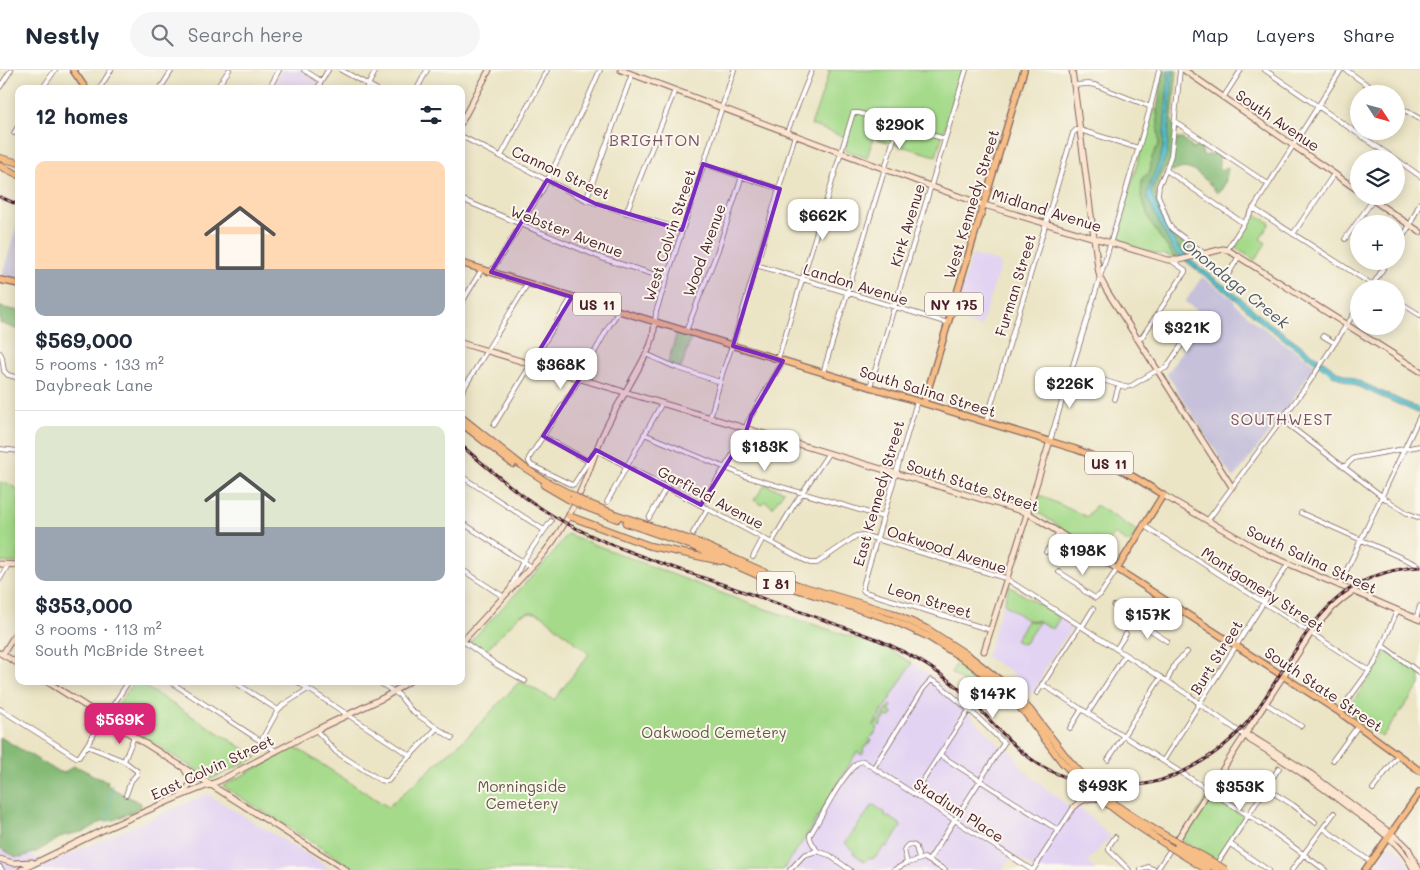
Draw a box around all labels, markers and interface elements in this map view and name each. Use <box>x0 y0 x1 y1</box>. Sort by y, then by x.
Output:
search box <box>130 12 480 57</box>
text: Nestly <box>25 19 100 50</box>
icon: search <box>148 21 176 49</box>
text: Search here <box>188 22 303 47</box>
text: Map <box>1192 23 1228 47</box>
text: Layers <box>1256 23 1315 47</box>
text: Share <box>1343 23 1395 47</box>
street label: South Avenue <box>1232 85 1324 155</box>
north arrow <box>1350 85 1405 140</box>
map controls <box>1350 85 1405 335</box>
icon: filters <box>417 101 445 129</box>
text: 12 homes <box>35 102 128 129</box>
pin: $290K <box>865 108 935 150</box>
text: $290K <box>875 113 925 134</box>
street label: West Kennedy Street <box>939 127 1003 281</box>
district label: BRIGHTON <box>609 129 701 150</box>
street label: Cannon Street <box>509 140 613 204</box>
button: layers <box>1350 150 1405 205</box>
street label: West Colvin Street <box>638 166 700 304</box>
street label: Kirk Avenue <box>885 181 929 269</box>
street label: Midland Avenue <box>990 184 1104 236</box>
icon: home <box>195 193 285 283</box>
pin: $662K <box>788 198 858 241</box>
street label: Webster Avenue <box>508 200 626 262</box>
street label: Wood Avenue <box>678 201 730 299</box>
text: $662K <box>799 204 847 225</box>
button: + <box>1350 215 1405 270</box>
street label: Furman Street <box>990 231 1040 339</box>
water label: Onondaga Creek <box>1178 233 1294 333</box>
street label: Landon Avenue <box>801 259 911 309</box>
button: − <box>1350 280 1405 335</box>
road number: US 11 <box>573 292 621 315</box>
road number: NY 175 <box>925 292 983 315</box>
pin: $321K <box>1152 310 1222 353</box>
text: $321K <box>1164 316 1210 337</box>
text: $569,000 <box>35 326 133 353</box>
pin: $368K <box>526 348 596 390</box>
text: 5 rooms · 133 m² <box>35 353 164 374</box>
text: $368K <box>536 353 586 374</box>
street label: South Salina Street <box>857 361 999 421</box>
pin: $226K <box>1035 366 1105 409</box>
text: $226K <box>1046 372 1094 393</box>
text: Daybreak Lane <box>35 374 153 395</box>
district label: SOUTHWEST <box>1231 408 1333 429</box>
street label: East Kennedy Street <box>848 418 908 568</box>
pin: $183K <box>730 430 800 472</box>
text: $183K <box>741 435 789 456</box>
road number: US 11 <box>1085 452 1133 474</box>
street label: South State Street <box>904 454 1042 516</box>
icon: home <box>195 459 285 549</box>
street label: Garfield Avenue <box>654 461 768 533</box>
street label: Oakwood Avenue <box>885 520 1009 578</box>
street label: South Salina Street <box>1244 520 1380 598</box>
pin: $198K <box>1048 534 1118 576</box>
text: $198K <box>1059 539 1107 560</box>
street label: Montgomery Street <box>1198 542 1328 636</box>
road number: I 81 <box>757 572 795 594</box>
street label: Leon Street <box>886 578 974 622</box>
text: $353,000 <box>35 591 132 618</box>
pin: $157K <box>1113 598 1183 640</box>
text: $157K <box>1125 603 1171 624</box>
street label: Burt Street <box>1185 616 1247 698</box>
text: 3 rooms · 113 m² <box>35 618 162 639</box>
text: South McBride Street <box>35 639 205 660</box>
street label: South State Street <box>1261 642 1387 736</box>
pin: $147K <box>958 676 1028 719</box>
text: $147K <box>970 682 1016 703</box>
pin: $569K <box>85 702 155 745</box>
text: $569K <box>95 708 145 729</box>
park label: Oakwood Cemetery <box>641 722 787 742</box>
street label: East Colvin Street <box>147 730 277 804</box>
pin: $493K <box>1068 768 1138 811</box>
pin: $353K <box>1205 770 1275 812</box>
street label: Stadium Place <box>910 773 1008 847</box>
text: $493K <box>1078 774 1128 795</box>
text: $353K <box>1216 775 1264 796</box>
park label: Morningside Cemetery <box>478 776 566 813</box>

